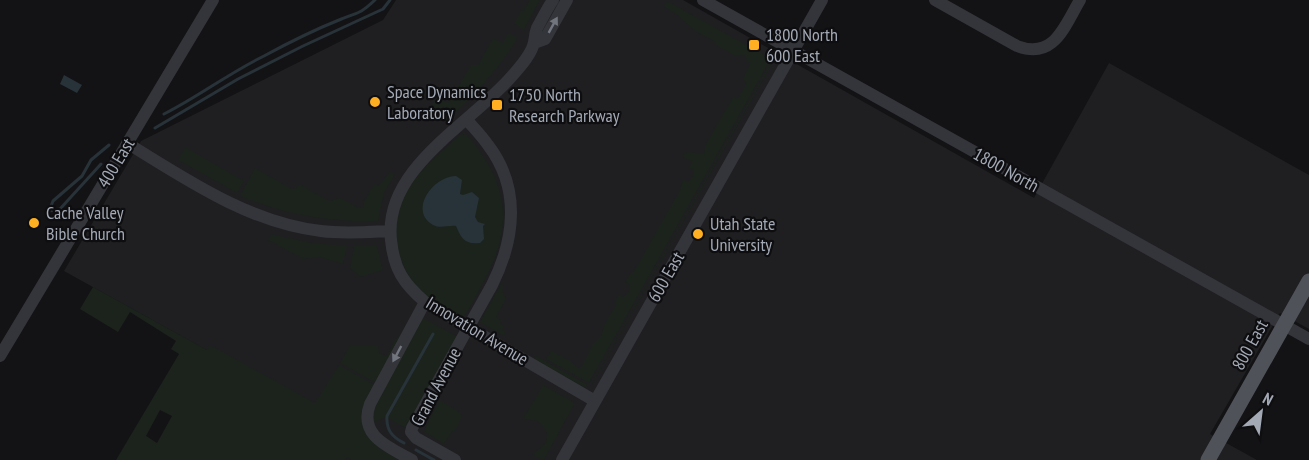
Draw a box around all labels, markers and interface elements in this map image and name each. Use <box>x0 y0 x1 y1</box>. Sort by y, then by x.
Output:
one-way arrow <box>548 16 558 33</box>
place label: 1800 North 600 East <box>766 23 838 67</box>
marker: 1800 North 600 East <box>747 38 761 52</box>
place label: Space Dynamics Laboratory <box>387 80 486 124</box>
place label: 1750 North Research Parkway <box>509 83 620 127</box>
marker: Space Dynamics Laboratory <box>368 95 382 109</box>
marker: 1750 North Research Parkway <box>490 98 504 112</box>
street label: 400 East <box>92 134 139 192</box>
street label: 1800 North <box>969 142 1043 197</box>
place label: Cache Valley Bible Church <box>46 201 125 245</box>
place label: Utah State University <box>710 212 775 256</box>
marker: Cache Valley Bible Church <box>27 216 41 230</box>
marker: Utah State University <box>691 227 705 241</box>
street label: 600 East <box>642 248 689 306</box>
street label: Innovation Avenue <box>422 291 533 370</box>
street label: 800 East <box>1226 315 1273 374</box>
street label: Grand Avenue <box>405 344 466 430</box>
one-way arrow <box>392 345 402 362</box>
north arrow <box>1231 382 1291 442</box>
text: N <box>1260 388 1277 410</box>

